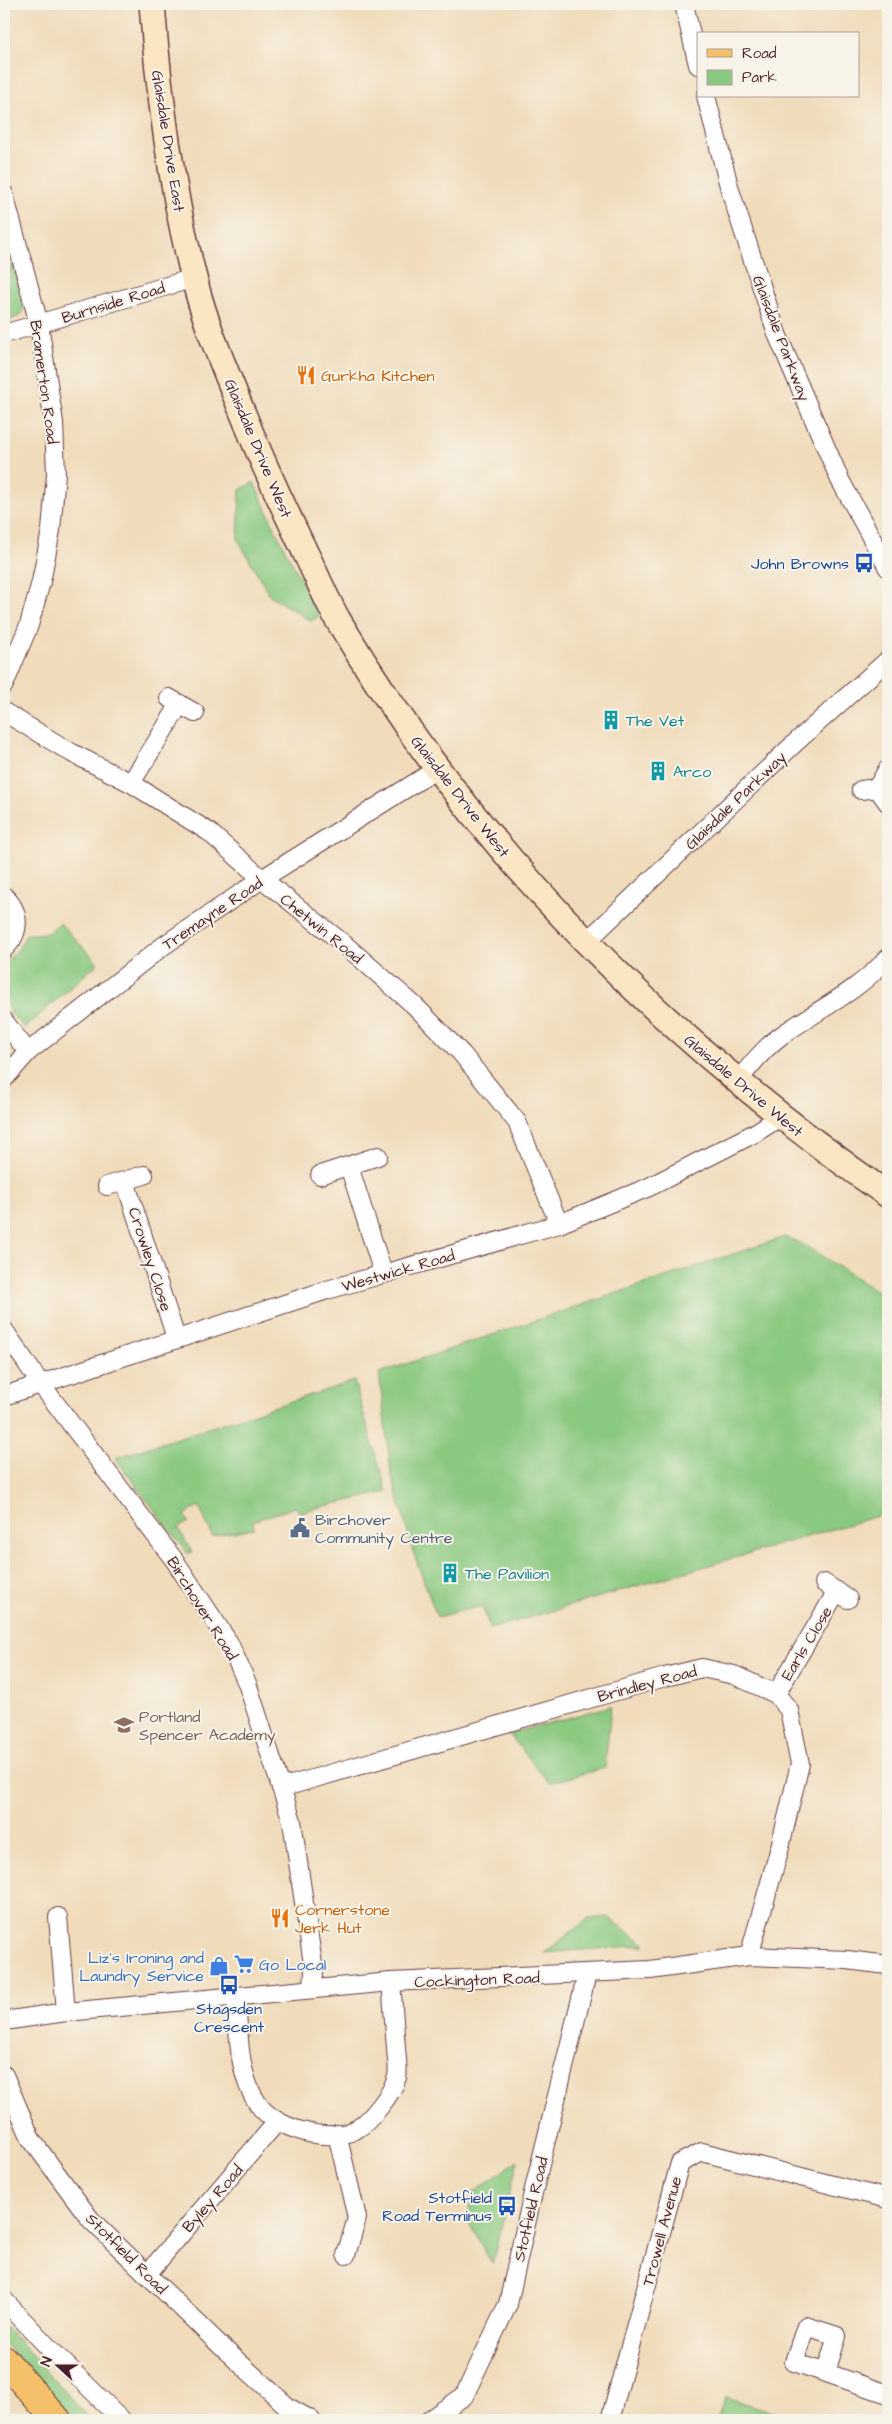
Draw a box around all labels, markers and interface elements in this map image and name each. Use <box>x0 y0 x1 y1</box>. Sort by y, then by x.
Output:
legend <box>697 32 860 98</box>
text: Road <box>742 43 777 64</box>
text: Park <box>742 67 777 88</box>
street label: Glaisdale Drive East <box>146 69 190 214</box>
street label: Glaisdale Parkway <box>746 272 815 405</box>
street label: Burnside Road <box>59 277 168 329</box>
street label: Bramerton Road <box>24 319 64 446</box>
restaurant icon: Gurkha Kitchen <box>295 364 317 386</box>
place label: Gurkha Kitchen <box>321 365 435 387</box>
street label: Glaisdale Drive West <box>219 375 298 522</box>
bus stop icon: John Browns <box>853 552 875 574</box>
place label: John Browns <box>751 553 849 575</box>
building icon: The Vet <box>600 709 622 731</box>
place label: The Vet <box>626 710 685 732</box>
street label: Glaisdale Drive West <box>406 731 515 863</box>
street label: Glaisdale Parkway <box>680 746 792 856</box>
building icon: Arco <box>647 760 669 782</box>
place label: Arco <box>673 761 711 783</box>
street label: Tremayne Road <box>158 872 268 956</box>
street label: Chetwin Road <box>275 888 367 969</box>
street label: Glaisdale Drive West <box>679 1029 808 1143</box>
street label: Crowley Close <box>122 1205 177 1315</box>
street label: Westwick Road <box>339 1244 457 1298</box>
place label: Birchover Community Centre <box>315 1509 453 1550</box>
public building icon: Birchover Community Centre <box>289 1517 311 1539</box>
street label: Birchover Road <box>161 1552 243 1665</box>
building icon: The Pavilion <box>439 1562 461 1584</box>
place label: The Pavilion <box>465 1563 549 1585</box>
street label: Earls Close <box>776 1602 838 1685</box>
street label: Brindley Road <box>595 1660 700 1709</box>
place label: Portland Spencer Academy <box>139 1706 276 1747</box>
school or university icon: Portland Spencer Academy <box>113 1714 135 1736</box>
place label: Cornerstone Jerk Hut <box>295 1899 390 1939</box>
restaurant icon: Cornerstone Jerk Hut <box>269 1907 291 1929</box>
place label: Liz's Ironing and Laundry Service <box>79 1947 204 1988</box>
supermarket icon: Go Local <box>233 1953 255 1975</box>
place label: Go Local <box>259 1954 326 1976</box>
shop icon: Liz's Ironing and Laundry Service <box>208 1955 230 1977</box>
street label: Cockington Road <box>414 1967 540 1994</box>
bus stop icon: Stagsden Crescent <box>218 1974 240 1996</box>
place label: Stagsden Crescent <box>194 1998 265 2038</box>
street label: Stotfield Road <box>508 2155 554 2264</box>
street label: Byley Road <box>177 2160 249 2238</box>
street label: Trowell Avenue <box>637 2174 687 2289</box>
place label: Stotfield Road Terminus <box>382 2187 492 2227</box>
bus stop icon: Stotfield Road Terminus <box>496 2195 518 2217</box>
street label: Stotfield Road <box>81 2208 172 2299</box>
north arrow <box>32 2342 82 2392</box>
text: N <box>36 2354 58 2369</box>

